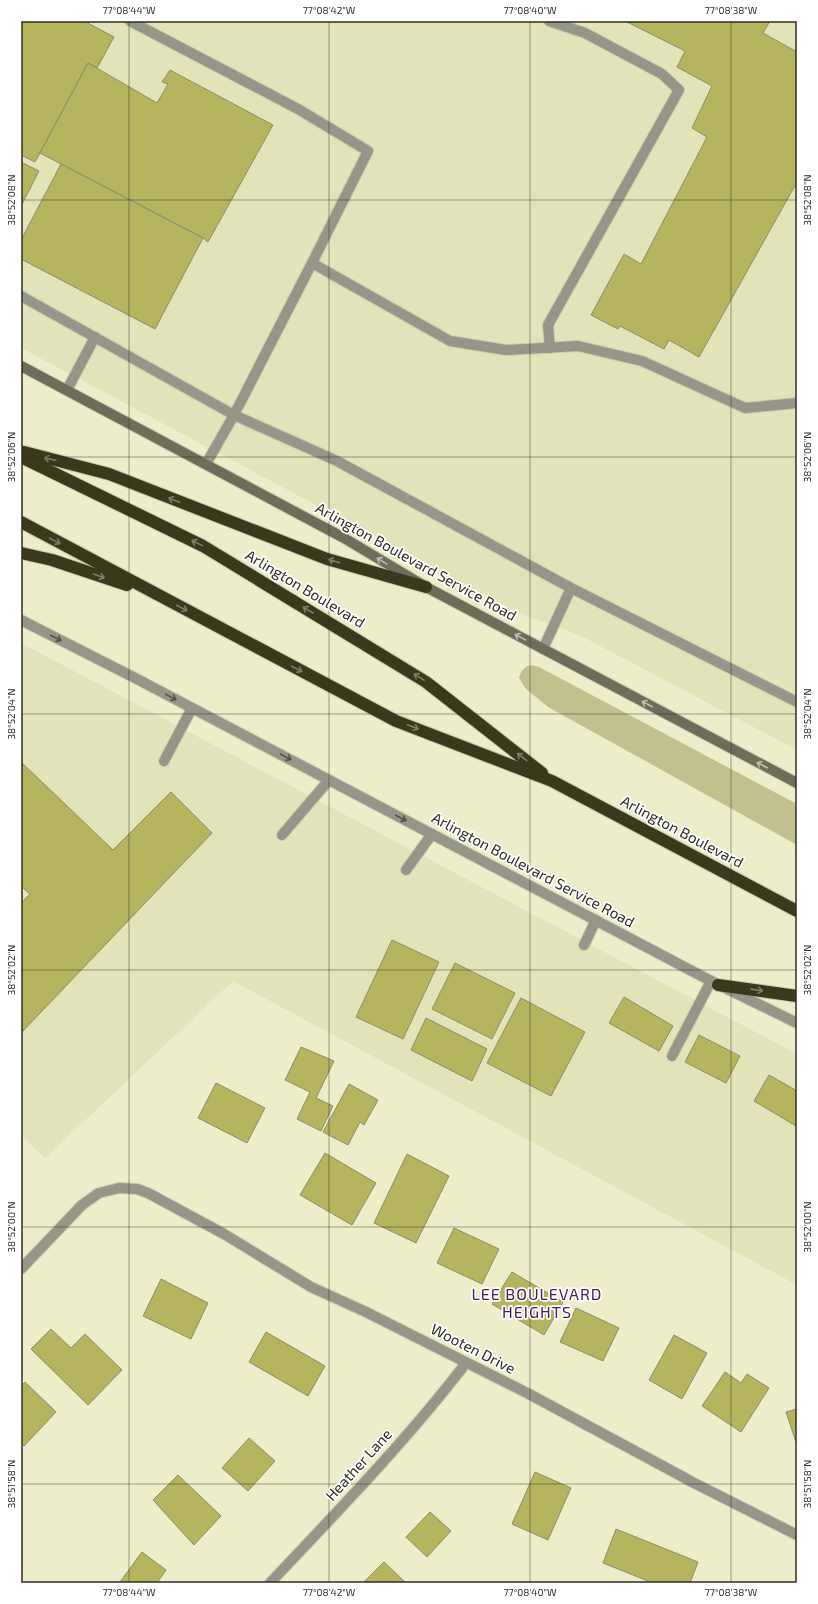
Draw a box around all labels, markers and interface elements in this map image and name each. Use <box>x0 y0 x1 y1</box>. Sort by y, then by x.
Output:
text: 77°08'44"W <box>102 4 156 16</box>
text: 77°08'42"W <box>303 4 356 16</box>
text: 77°08'40"W <box>503 4 557 16</box>
text: 77°08'38"W <box>705 4 758 16</box>
text: 38°52'08"N <box>5 174 17 226</box>
text: 38°52'08"N <box>801 174 813 226</box>
text: 38°52'06"N <box>5 432 17 482</box>
text: 38°52'06"N <box>801 432 813 482</box>
one-way arrow <box>44 455 57 463</box>
one-way arrow <box>168 495 180 503</box>
street label: Arlington Boulevard Service Road <box>313 498 520 624</box>
one-way arrow <box>49 537 61 545</box>
one-way arrow <box>191 539 203 546</box>
street label: Arlington Boulevard <box>242 545 369 631</box>
one-way arrow <box>376 556 388 564</box>
one-way arrow <box>328 557 341 564</box>
one-way arrow <box>92 573 105 580</box>
one-way arrow <box>176 605 188 613</box>
one-way arrow <box>302 605 314 613</box>
one-way arrow <box>514 633 526 640</box>
one-way arrow <box>50 634 62 642</box>
one-way arrow <box>291 666 303 673</box>
one-way arrow <box>413 673 425 681</box>
text: 38°52'04"N <box>5 688 17 740</box>
text: 38°52'04"N <box>801 688 813 740</box>
one-way arrow <box>165 694 177 701</box>
one-way arrow <box>642 700 654 707</box>
one-way arrow <box>407 724 419 732</box>
one-way arrow <box>516 753 527 761</box>
one-way arrow <box>280 754 292 762</box>
one-way arrow <box>757 760 769 768</box>
street label: Arlington Boulevard <box>618 791 747 871</box>
street label: Arlington Boulevard Service Road <box>429 808 638 930</box>
one-way arrow <box>395 815 407 822</box>
text: 38°52'02"N <box>5 945 17 995</box>
text: 38°52'02"N <box>801 945 813 995</box>
one-way arrow <box>750 986 763 994</box>
text: 38°52'00"N <box>5 1202 17 1252</box>
text: 38°52'00"N <box>801 1202 813 1252</box>
district label: LEE BOULEVARD HEIGHTS <box>472 1284 602 1321</box>
street label: Wooten Drive <box>428 1319 519 1377</box>
street label: Heather Lane <box>321 1425 395 1504</box>
text: 38°51'58"N <box>5 1460 17 1508</box>
text: 38°51'58"N <box>801 1460 813 1508</box>
text: 77°08'44"W <box>102 1586 156 1598</box>
text: 77°08'42"W <box>303 1586 356 1598</box>
text: 77°08'40"W <box>503 1586 557 1598</box>
text: 77°08'38"W <box>705 1586 758 1598</box>

